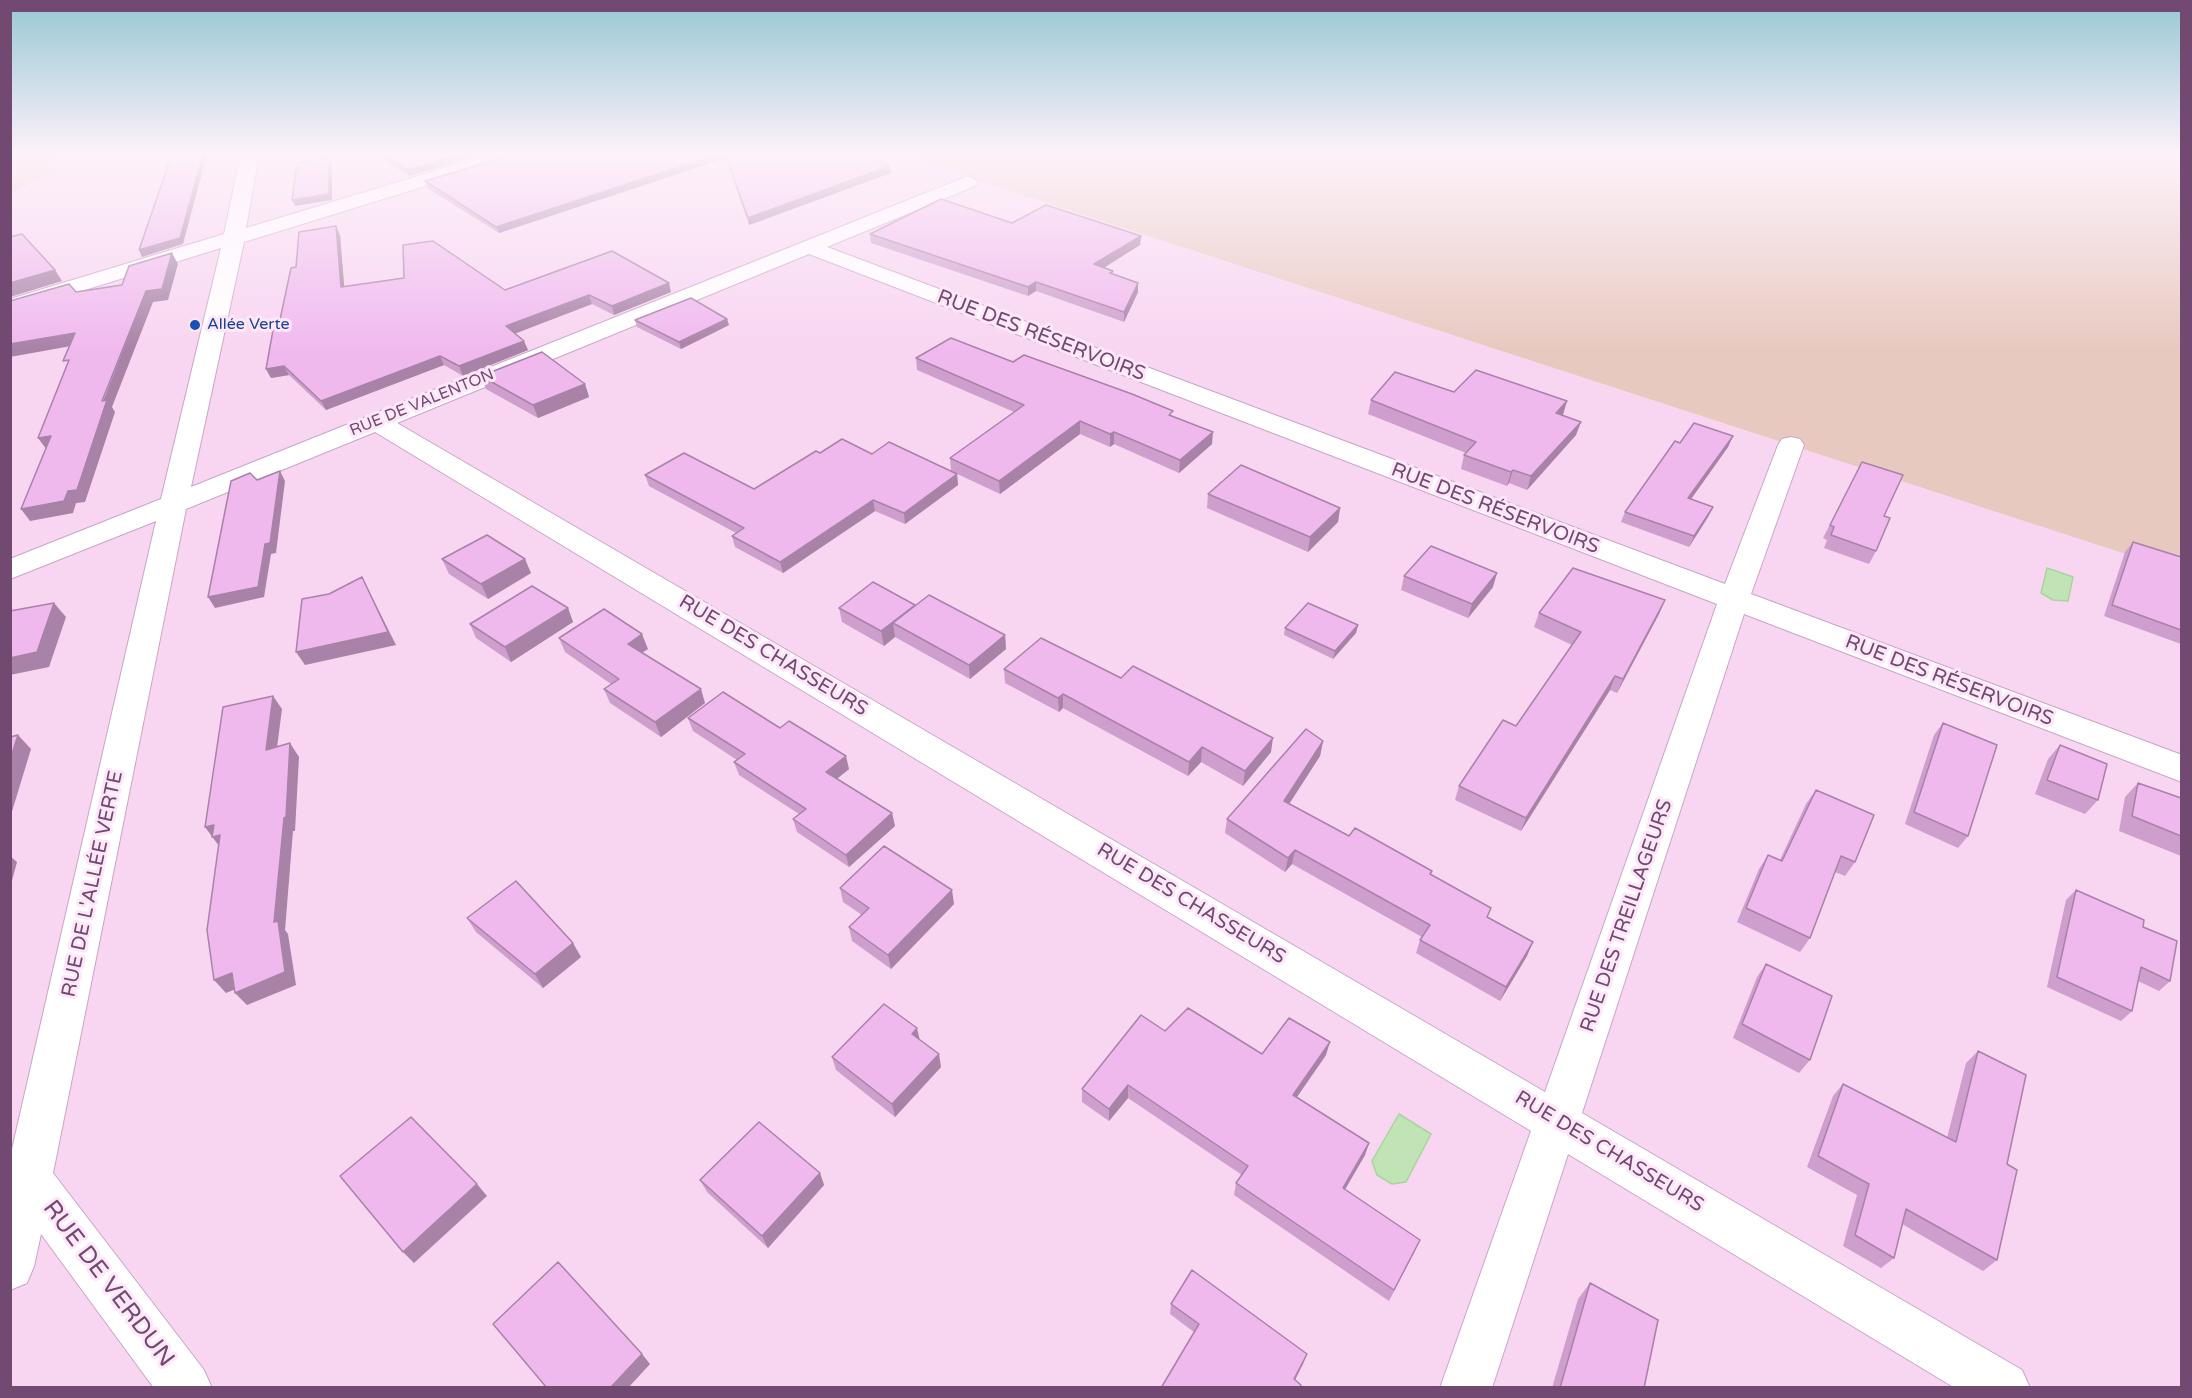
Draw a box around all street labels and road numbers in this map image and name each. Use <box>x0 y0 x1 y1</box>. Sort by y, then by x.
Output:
street label: RUE DES RÉSERVOIRS <box>933 285 1149 387</box>
street label: RUE DE VALENTON <box>347 365 497 441</box>
street label: RUE DES RÉSERVOIRS <box>1387 458 1603 560</box>
street label: RUE DES CHASSEURS <box>674 590 872 722</box>
street label: RUE DES RÉSERVOIRS <box>1841 630 2057 732</box>
street label: RUE DE L'ALLÉE VERTE <box>57 769 129 999</box>
street label: RUE DES TREILLAGEURS <box>1576 797 1678 1035</box>
street label: RUE DES CHASSEURS <box>1092 838 1290 970</box>
street label: RUE DES CHASSEURS <box>1510 1086 1708 1218</box>
street label: RUE DE VERDUN <box>36 1195 180 1373</box>

